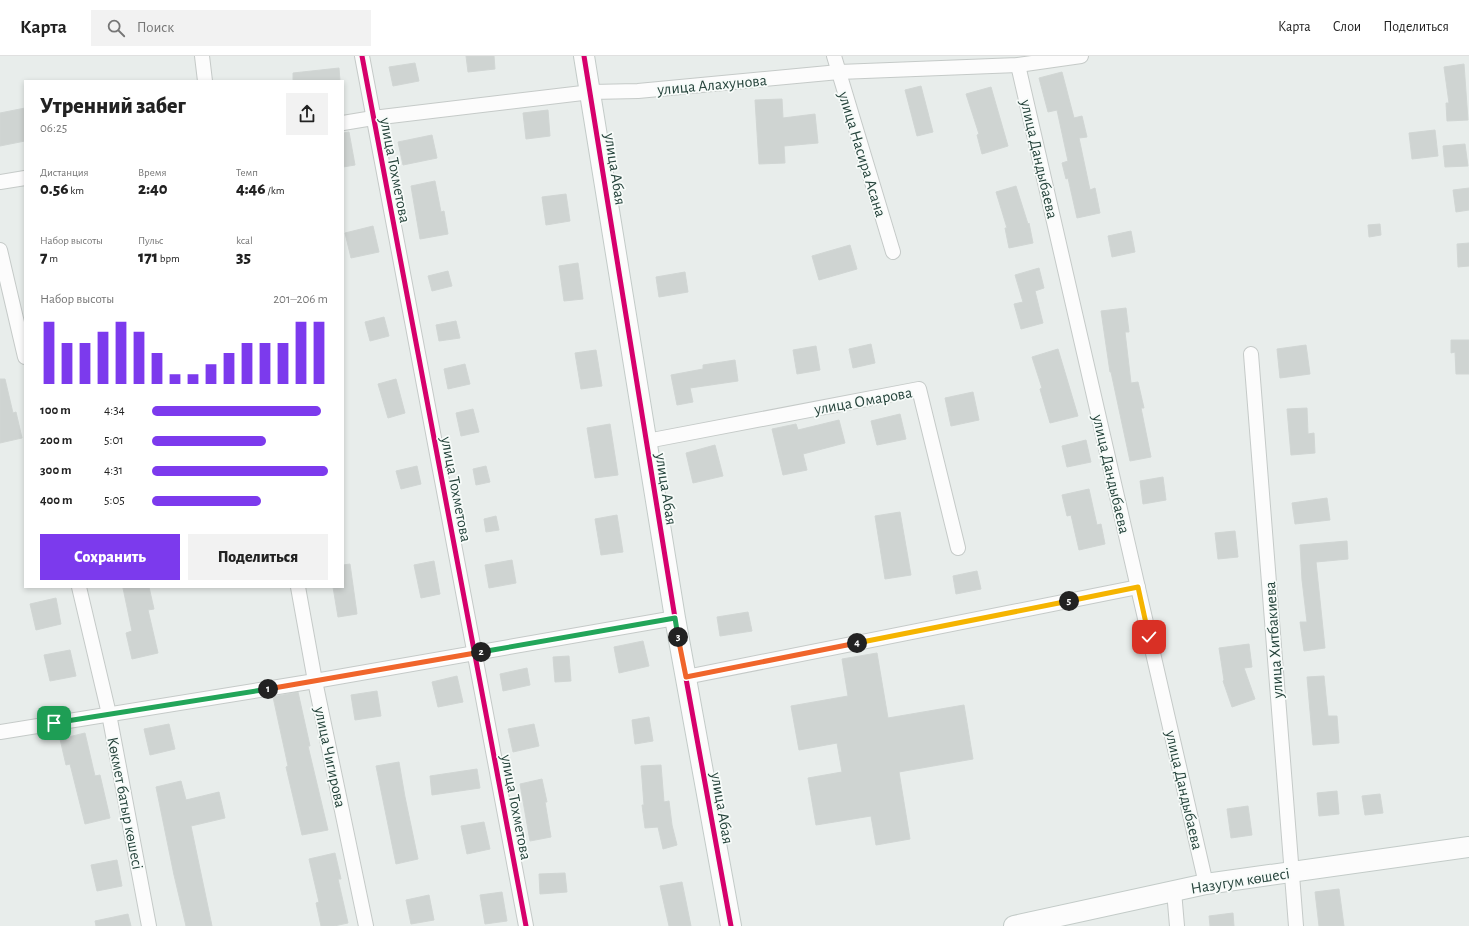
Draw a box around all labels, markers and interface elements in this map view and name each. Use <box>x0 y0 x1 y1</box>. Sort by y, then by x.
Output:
search box <box>91 10 371 46</box>
icon: search <box>105 17 127 39</box>
text: Карта <box>20 18 67 37</box>
text: Поиск <box>137 20 174 35</box>
text: Карта <box>1278 20 1311 34</box>
text: Слои <box>1333 20 1361 34</box>
text: Поделиться <box>1383 20 1449 34</box>
street label: улица Алахунова <box>656 72 768 99</box>
street label: улица Насира Асана <box>834 89 889 219</box>
button: share <box>286 93 328 135</box>
text: Утренний забег <box>40 95 186 117</box>
street label: улица Дандыбаева <box>1016 97 1061 221</box>
street label: улица Тохметова <box>376 115 413 224</box>
text: 06:25 <box>40 122 67 135</box>
street label: улица Абая <box>600 131 629 206</box>
text: Дистанция <box>40 167 89 178</box>
text: Время <box>138 167 167 178</box>
text: Темп <box>236 167 258 178</box>
text: 0.56 <box>40 180 68 197</box>
text: 2:40 <box>138 180 168 197</box>
text: 4:46 <box>236 180 266 197</box>
text: km <box>68 185 84 196</box>
text: /km <box>266 185 284 196</box>
text: Набор высоты <box>40 235 103 246</box>
text: Пульс <box>138 235 164 246</box>
text: kcal <box>236 235 253 246</box>
text: 7 <box>40 248 47 265</box>
text: 171 <box>138 248 158 265</box>
text: 35 <box>236 248 251 265</box>
text: m <box>47 253 58 264</box>
text: bpm <box>158 253 180 264</box>
text: Набор высоты <box>40 293 114 306</box>
text: 201–206 m <box>273 293 328 306</box>
street label: улица Омарова <box>812 384 914 419</box>
text: 100 m <box>40 404 71 417</box>
text: 4:34 <box>104 404 125 417</box>
street label: улица Дандыбаева <box>1088 412 1133 536</box>
text: 200 m <box>40 434 72 447</box>
text: 5:01 <box>104 434 124 447</box>
street label: улица Тохметова <box>437 434 474 543</box>
street label: улица Абая <box>651 451 680 526</box>
text: 300 m <box>40 464 72 477</box>
text: 4:31 <box>104 464 123 477</box>
text: 400 m <box>40 494 73 507</box>
text: 5:05 <box>104 494 125 507</box>
button: Сохранить <box>40 534 180 580</box>
button: Поделиться <box>188 534 328 580</box>
street label: улица Хитбакиева <box>1262 581 1287 700</box>
pin: 5 <box>1059 591 1079 611</box>
text: 5 <box>1067 595 1071 606</box>
pin <box>1132 620 1166 654</box>
icon: check <box>1138 626 1160 648</box>
pin: 3 <box>668 627 688 647</box>
text: 3 <box>676 631 680 642</box>
pin: 4 <box>847 633 867 653</box>
text: 4 <box>854 637 860 648</box>
pin: 2 <box>471 642 491 662</box>
text: 2 <box>478 646 484 657</box>
pin: 1 <box>258 679 278 699</box>
text: 1 <box>266 683 270 694</box>
street label: улица Чигирова <box>310 704 349 809</box>
pin <box>37 706 71 740</box>
icon: arrive <box>43 712 65 734</box>
street label: улица Дандыбаева <box>1161 728 1206 852</box>
street label: Көкмет батыр көшесі <box>104 735 146 871</box>
street label: улица Тохметова <box>497 752 534 861</box>
street label: улица Абая <box>707 770 736 845</box>
street label: Назугум көшесі <box>1189 865 1291 898</box>

